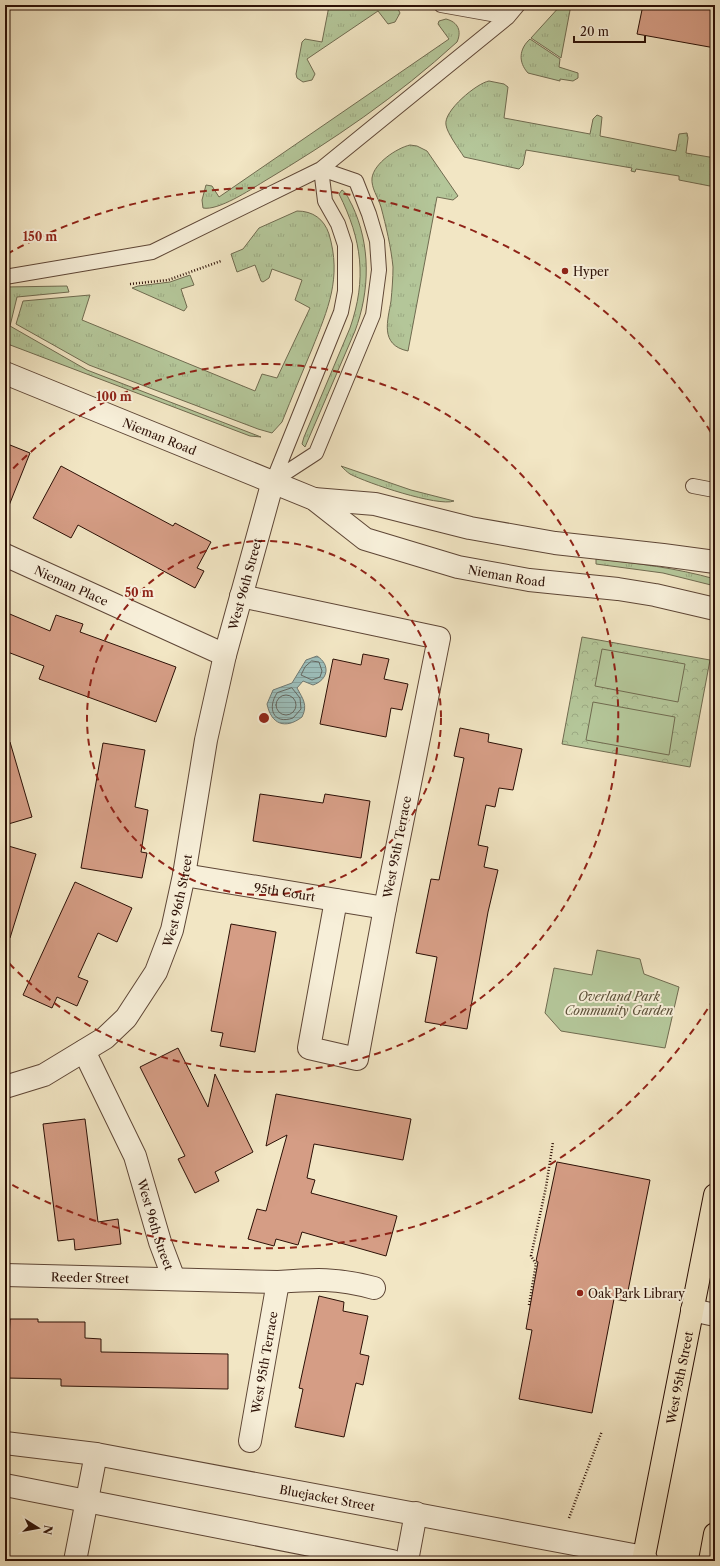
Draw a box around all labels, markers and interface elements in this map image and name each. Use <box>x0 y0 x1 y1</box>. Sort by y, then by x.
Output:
scale bar <box>574 18 645 44</box>
text: 20 m <box>580 24 609 39</box>
text: 150 m <box>23 229 57 244</box>
place label: Hyper <box>573 264 609 279</box>
marker: Hyper <box>560 266 570 276</box>
text: 100 m <box>96 389 132 404</box>
street label: Nieman Road <box>121 414 199 458</box>
street label: West 96th Street <box>225 536 265 632</box>
street label: Nieman Road <box>467 561 547 589</box>
street label: Nieman Place <box>32 562 111 609</box>
text: 50 m <box>124 585 154 600</box>
centre of rings <box>257 711 271 725</box>
street label: West 95th Terrace <box>380 794 414 900</box>
street label: West 96th Street <box>158 852 195 950</box>
street label: 95th Court <box>253 879 317 904</box>
park label: Overland Park Community Garden <box>565 989 673 1018</box>
street label: West 96th Street <box>134 1176 178 1272</box>
street label: Reeder Street <box>51 1269 130 1286</box>
place label: Oak Park Library <box>588 1286 685 1301</box>
marker: Oak Park Library <box>575 1288 585 1298</box>
street label: West 95th Terrace <box>247 1310 280 1416</box>
street label: West 95th Street <box>662 1329 696 1426</box>
street label: Bluejacket Street <box>278 1481 377 1514</box>
north arrow <box>18 1508 58 1548</box>
text: N <box>40 1524 56 1536</box>

